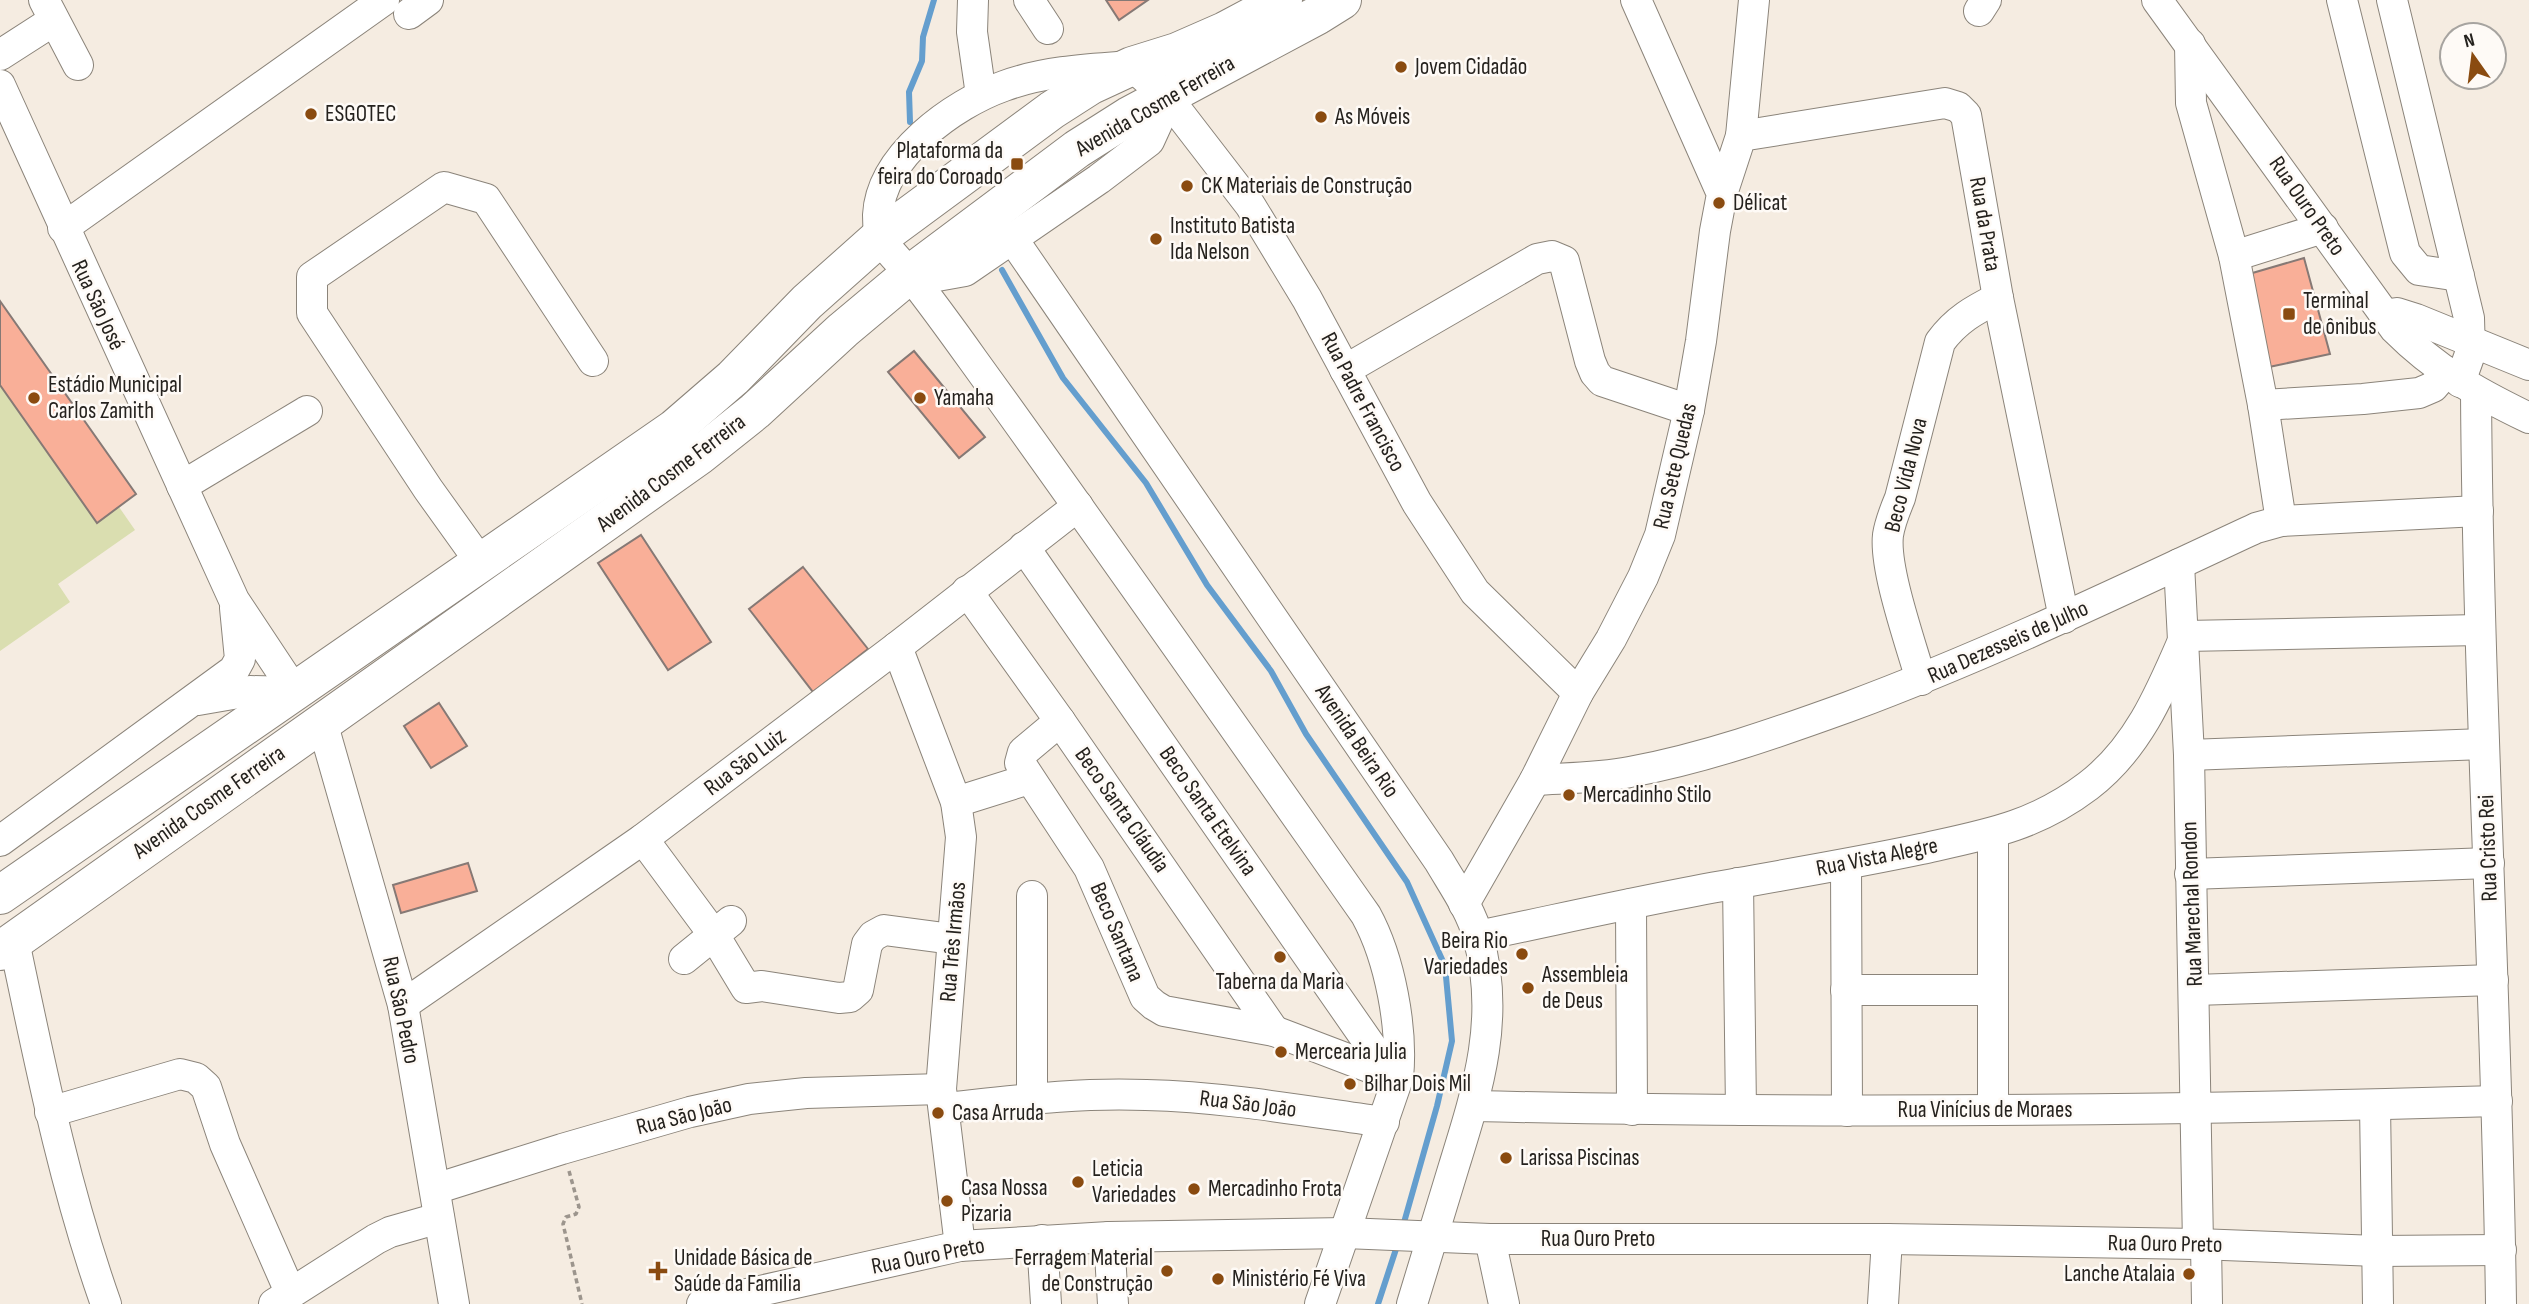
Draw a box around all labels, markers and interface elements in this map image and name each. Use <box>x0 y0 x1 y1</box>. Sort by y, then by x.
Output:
north arrow <box>2438 21 2508 91</box>
text: N <box>2462 29 2477 53</box>
street label: Avenida Cosme Ferreira <box>1070 49 1240 163</box>
place label: Jovem Cidadão <box>1414 53 1527 81</box>
marker: Jovem Cidadão <box>1393 59 1409 75</box>
place label: ESGOTEC <box>325 100 396 128</box>
place label: As Móveis <box>1334 103 1410 131</box>
marker: ESGOTEC <box>303 106 319 122</box>
marker: As Móveis <box>1313 109 1329 125</box>
place label: Plataforma da feira do Coroado <box>878 137 1003 191</box>
street label: Rua Ouro Preto <box>2263 151 2351 261</box>
marker: Plataforma da feira do Coroado <box>1009 156 1025 172</box>
place label: CK Materiais de Construção <box>1201 172 1412 200</box>
street label: Rua da Prata <box>1963 175 2007 273</box>
marker: CK Materiais de Construção <box>1179 178 1195 194</box>
place label: Délicat <box>1733 189 1787 217</box>
marker: Délicat <box>1711 195 1727 211</box>
place label: Instituto Batista Ida Nelson <box>1170 212 1295 266</box>
marker: Instituto Batista Ida Nelson <box>1148 231 1164 247</box>
street label: Rua São José <box>65 255 131 355</box>
place label: Terminal de ônibus <box>2303 287 2377 341</box>
marker: Terminal de ônibus <box>2281 306 2297 322</box>
street label: Rua Padre Francisco <box>1315 328 1411 476</box>
place label: Estádio Municipal Carlos Zamith <box>48 371 182 425</box>
place label: Yamaha <box>934 384 994 412</box>
marker: Estádio Municipal Carlos Zamith <box>26 390 42 406</box>
marker: Yamaha <box>912 390 928 406</box>
street label: Rua Sete Quedas <box>1647 400 1703 532</box>
street label: Avenida Cosme Ferreira <box>590 408 751 539</box>
street label: Beco Vida Nova <box>1878 415 1934 535</box>
street label: Rua Dezesseis de Julho <box>1923 594 2093 690</box>
street label: Avenida Beira Rio <box>1308 678 1405 803</box>
street label: Rua São Luiz <box>699 722 791 802</box>
street label: Avenida Cosme Ferreira <box>127 739 290 865</box>
street label: Beco Santa Etelvina <box>1153 741 1263 881</box>
street label: Beco Santa Cláudia <box>1069 742 1175 878</box>
place label: Mercadinho Stilo <box>1583 781 1712 809</box>
marker: Mercadinho Stilo <box>1561 787 1577 803</box>
street label: Rua Cristo Rei <box>2472 794 2504 902</box>
street label: Rua Marechal Rondon <box>2175 821 2209 987</box>
street label: Rua Vista Alegre <box>1814 831 1940 883</box>
street label: Beco Santana <box>1084 878 1150 986</box>
street label: Rua Três Irmãos <box>934 881 972 1003</box>
place label: Beira Rio Variedades <box>1424 927 1508 981</box>
marker: Beira Rio Variedades <box>1514 946 1530 962</box>
marker: Taberna da Maria <box>1272 949 1288 965</box>
street label: Rua São Pedro <box>376 954 426 1066</box>
place label: Assembleia de Deus <box>1541 961 1628 1015</box>
place label: Taberna da Maria <box>1216 968 1344 996</box>
marker: Assembleia de Deus <box>1520 980 1536 996</box>
place label: Mercearia Julia <box>1295 1038 1407 1066</box>
marker: Mercearia Julia <box>1273 1044 1289 1060</box>
place label: Bilhar Dois Mil <box>1364 1070 1471 1098</box>
marker: Bilhar Dois Mil <box>1342 1076 1358 1092</box>
street label: Rua São João <box>1198 1084 1298 1124</box>
street label: Rua São João <box>633 1091 735 1141</box>
street label: Rua Vinícius de Moraes <box>1898 1096 2072 1124</box>
place label: Casa Arruda <box>952 1099 1044 1127</box>
marker: Casa Arruda <box>930 1105 946 1121</box>
place label: Larissa Piscinas <box>1520 1144 1640 1172</box>
marker: Larissa Piscinas <box>1498 1150 1514 1166</box>
place label: Leticia Variedades <box>1092 1155 1176 1209</box>
place label: Casa Nossa Pizaria <box>961 1174 1048 1228</box>
marker: Leticia Variedades <box>1070 1174 1086 1190</box>
place label: Mercadinho Frota <box>1208 1175 1342 1203</box>
marker: Mercadinho Frota <box>1186 1181 1202 1197</box>
marker: Casa Nossa Pizaria <box>939 1193 955 1209</box>
street label: Rua Ouro Preto <box>1541 1225 1655 1253</box>
street label: Rua Ouro Preto <box>2107 1229 2223 1259</box>
street label: Rua Ouro Preto <box>869 1231 987 1281</box>
place label: Unidade Básica de Saúde da Familia <box>674 1244 812 1298</box>
place label: Ferragem Material de Construção <box>1014 1244 1153 1298</box>
place label: Lanche Atalaia <box>2064 1260 2175 1288</box>
marker: Unidade Básica de Saúde da Familia <box>648 1261 668 1281</box>
marker: Ferragem Material de Construção <box>1159 1263 1175 1279</box>
place label: Ministério Fé Viva <box>1232 1265 1366 1293</box>
marker: Lanche Atalaia <box>2181 1266 2197 1282</box>
marker: Ministério Fé Viva <box>1210 1271 1226 1287</box>

